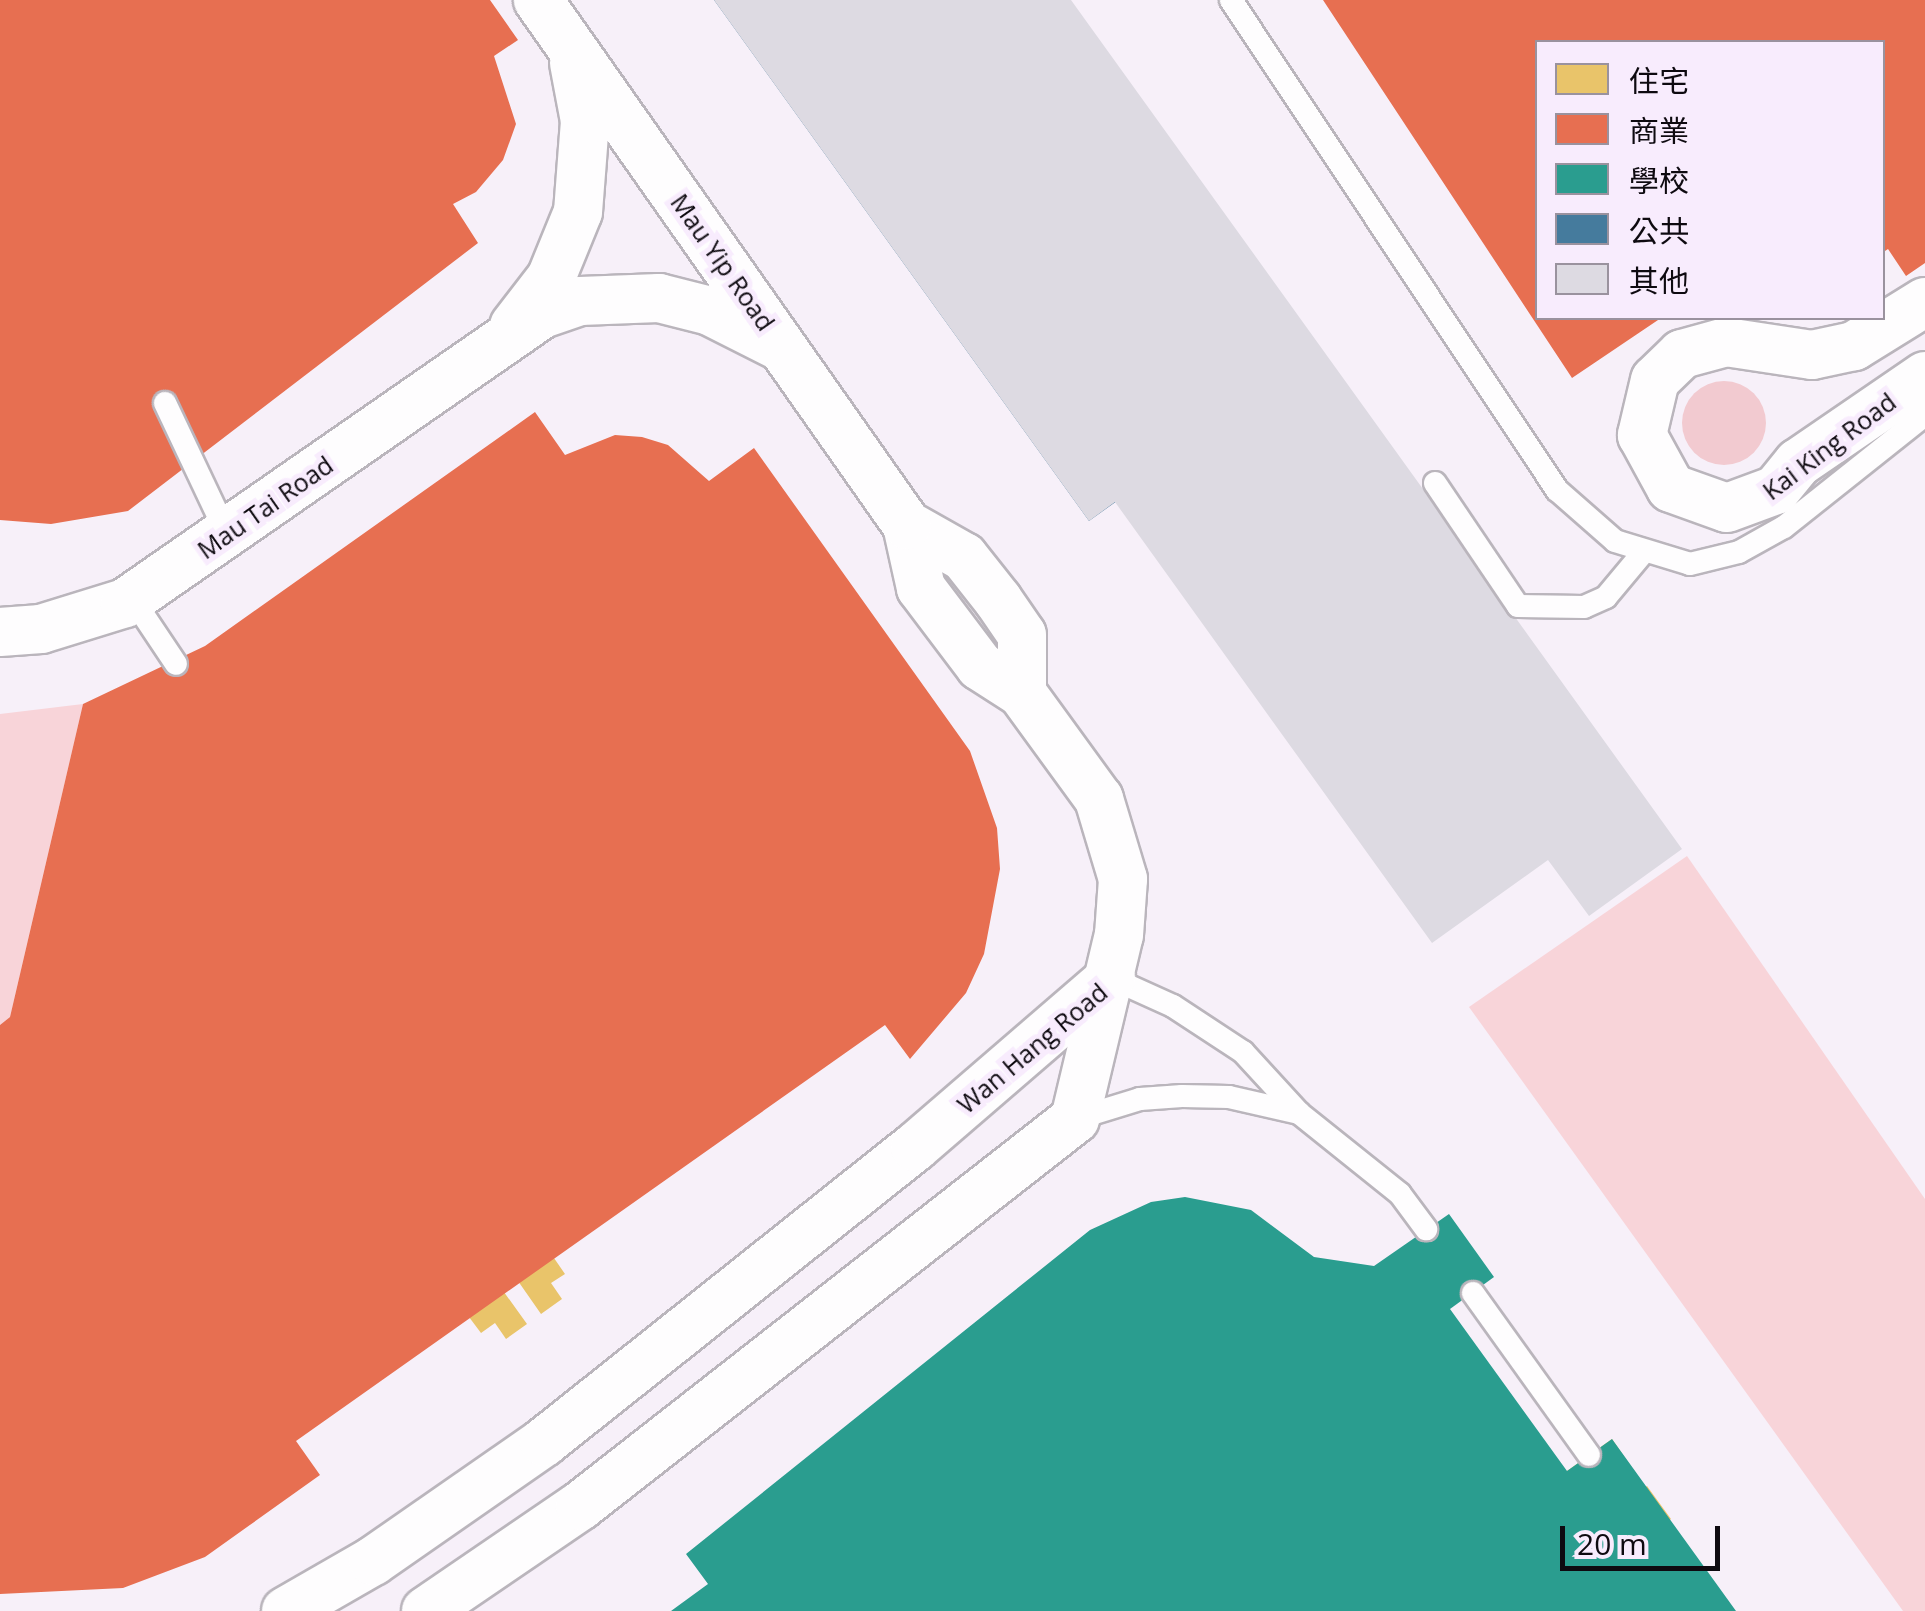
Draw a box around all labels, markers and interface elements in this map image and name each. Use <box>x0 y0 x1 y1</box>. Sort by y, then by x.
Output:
legend <box>1535 40 1885 320</box>
text: 住宅 <box>1629 60 1689 101</box>
text: 商業 <box>1629 110 1689 151</box>
text: 學校 <box>1629 160 1689 201</box>
street label: Mau Yip Road <box>665 188 781 336</box>
text: 公共 <box>1629 210 1689 251</box>
text: 其他 <box>1629 260 1689 301</box>
street label: Kai King Road <box>1757 386 1901 506</box>
street label: Mau Tai Road <box>192 449 338 565</box>
street label: Wan Hang Road <box>951 977 1113 1119</box>
scale bar <box>1565 1506 1725 1568</box>
text: 20 m <box>1577 1523 1647 1564</box>

